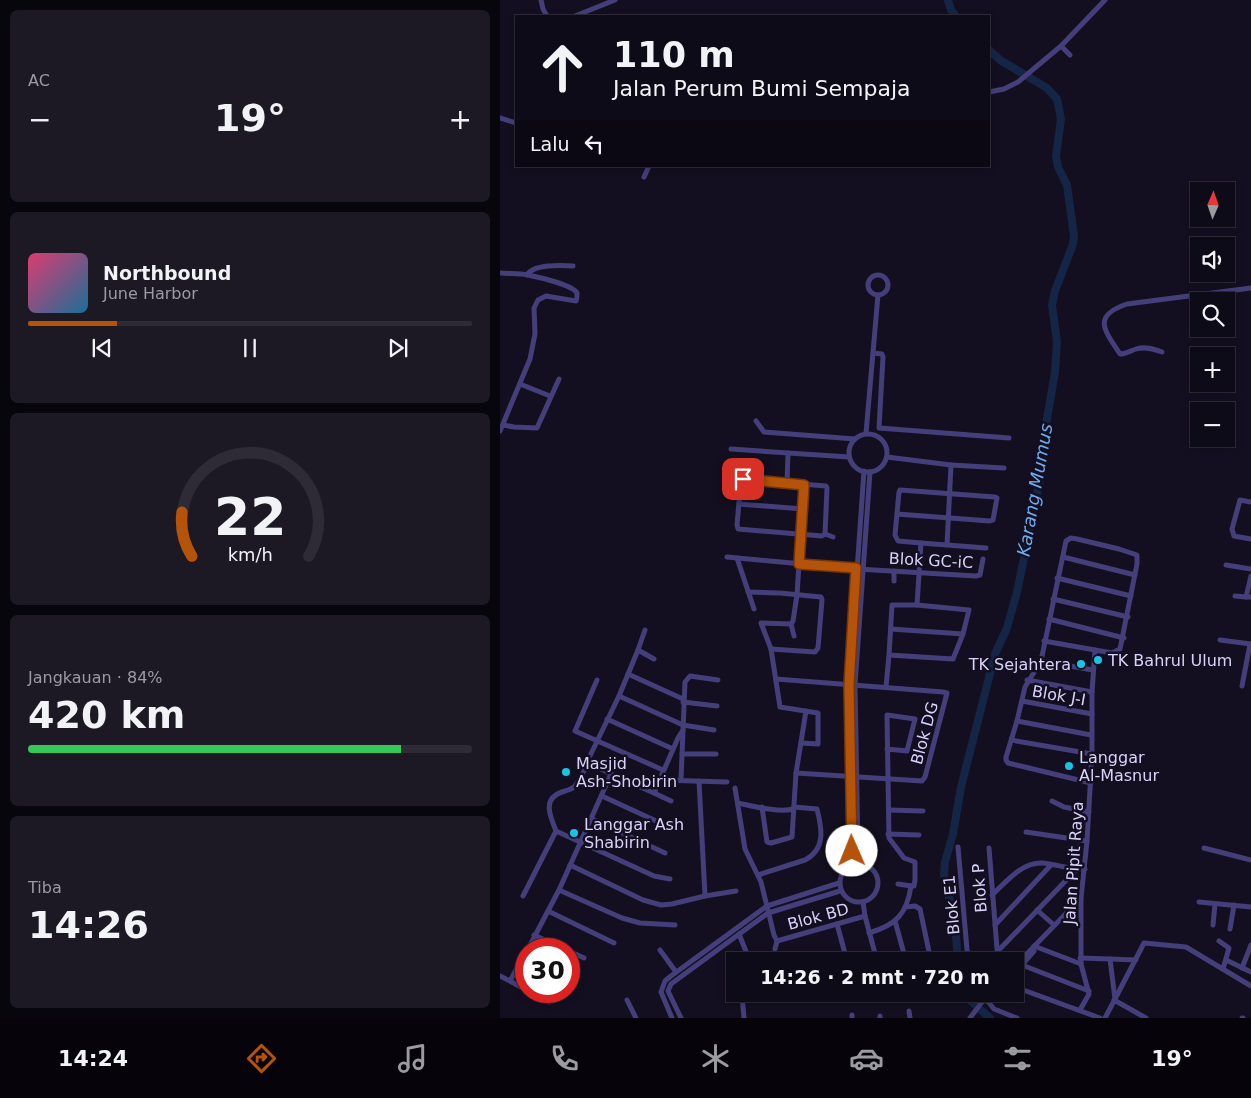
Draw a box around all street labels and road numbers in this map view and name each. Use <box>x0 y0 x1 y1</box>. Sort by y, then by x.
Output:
street label: Blok GC-iC <box>888 549 974 572</box>
street label: Blok J-I <box>1031 681 1087 710</box>
street label: Blok DG <box>907 700 942 767</box>
street label: Jalan Pipit Raya <box>1060 801 1087 926</box>
street label: Blok P <box>968 862 991 913</box>
street label: Blok E1 <box>939 874 964 936</box>
street label: Blok BD <box>785 899 851 934</box>

